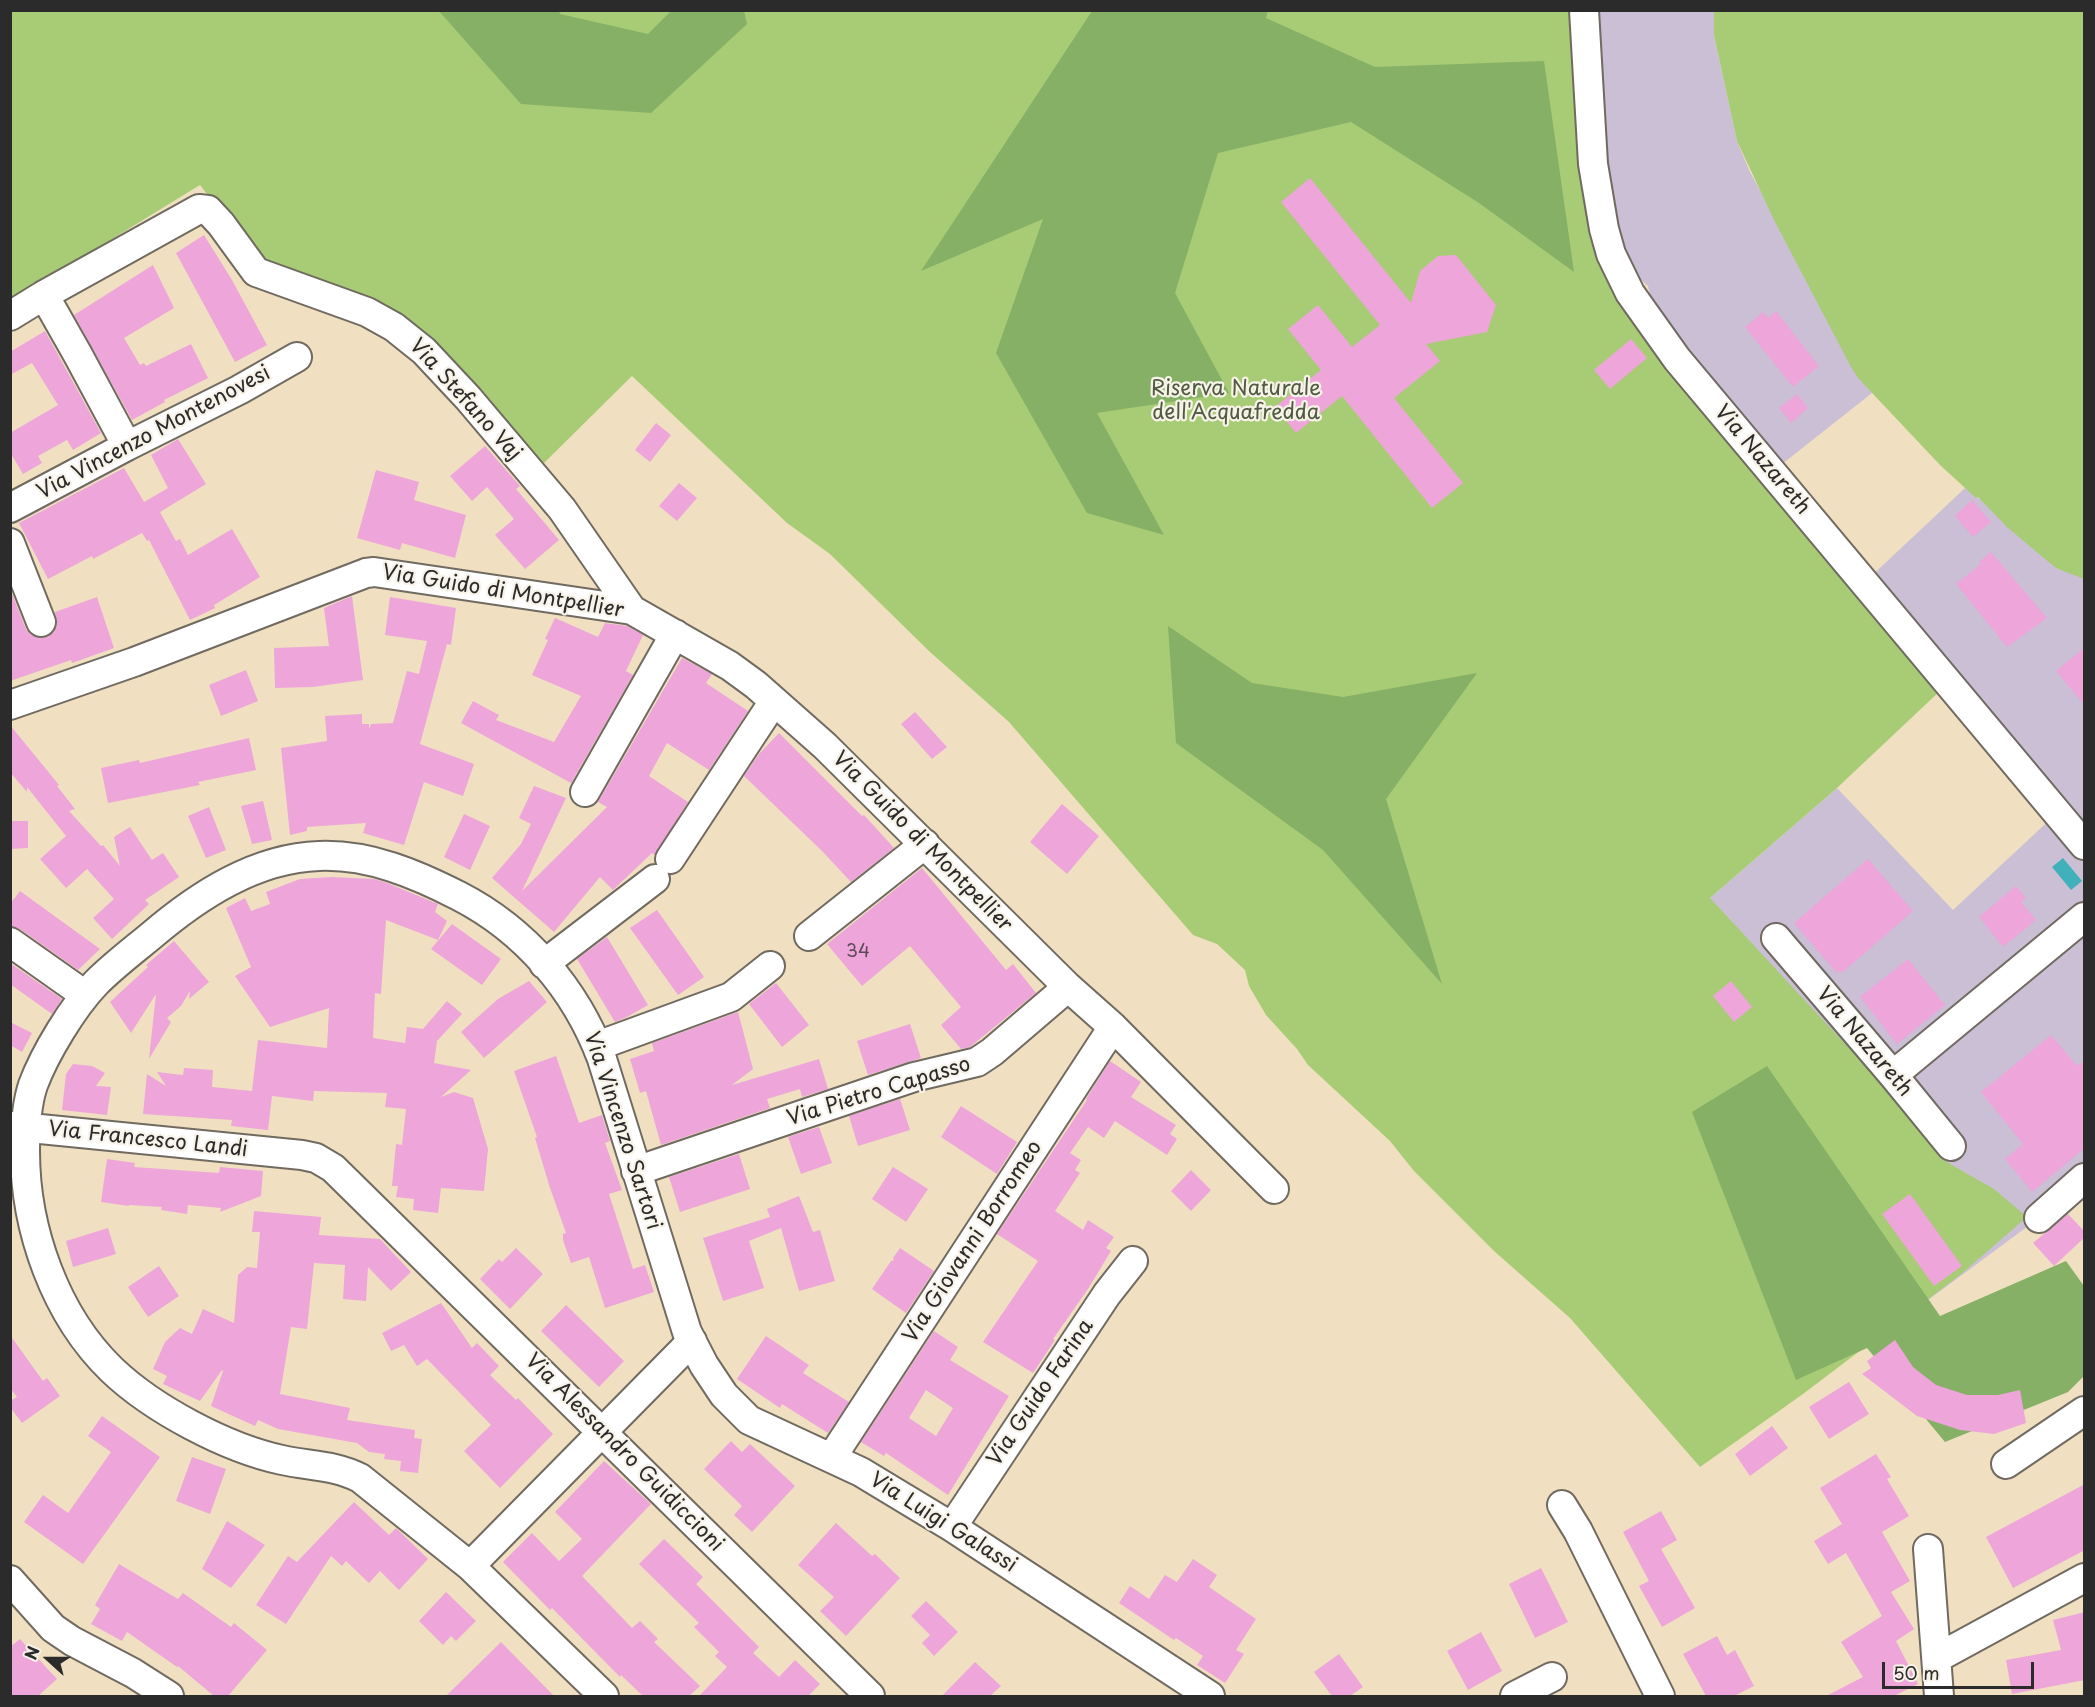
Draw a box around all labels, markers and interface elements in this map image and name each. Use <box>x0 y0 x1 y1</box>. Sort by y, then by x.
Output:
street label: Via Stefano Vaj <box>404 334 526 466</box>
street label: Via Vincenzo Montenovesi <box>33 361 275 505</box>
park label: Riserva Naturale dell'Acquafredda <box>1151 376 1321 426</box>
street label: Via Nazareth <box>1709 400 1815 520</box>
street label: Via Guido di Montpellier <box>381 560 625 624</box>
street label: Via Guido di Montpellier <box>827 747 1017 937</box>
house number: 34 <box>846 941 870 963</box>
street label: Via Nazareth <box>1811 982 1917 1102</box>
street label: Via Vincenzo Sartori <box>578 1029 666 1233</box>
street label: Via Pietro Capasso <box>784 1052 974 1132</box>
street label: Via Francesco Landi <box>47 1117 249 1163</box>
street label: Via Giovanni Borromeo <box>898 1136 1048 1348</box>
street label: Via Guido Farina <box>983 1315 1099 1471</box>
street label: Via Alessandro Guidiccioni <box>520 1349 728 1557</box>
street label: Via Luigi Galassi <box>865 1468 1021 1578</box>
north arrow <box>18 1629 78 1689</box>
text: N <box>18 1642 45 1663</box>
scale bar <box>1885 1650 2036 1688</box>
text: 50 m <box>1893 1659 1940 1686</box>

